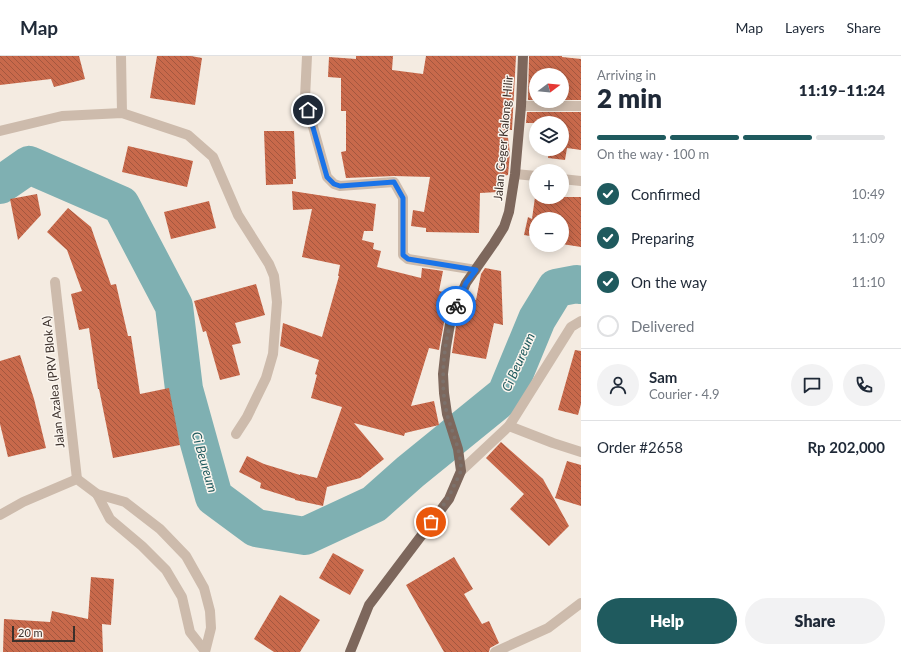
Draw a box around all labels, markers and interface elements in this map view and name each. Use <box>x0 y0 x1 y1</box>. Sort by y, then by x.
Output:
text: Map <box>20 16 58 39</box>
text: Map <box>735 19 763 36</box>
text: Layers <box>785 19 825 36</box>
text: Share <box>847 19 881 36</box>
text: Arriving in <box>597 67 656 83</box>
north arrow <box>529 68 569 108</box>
map controls <box>529 68 569 252</box>
street label: Jalan Geger Kalong Hilir <box>490 74 516 201</box>
text: 11:19–11:24 <box>799 81 885 99</box>
text: 2 min <box>597 82 662 114</box>
pin <box>291 93 325 127</box>
icon: home <box>297 99 319 121</box>
button: layers <box>529 116 569 156</box>
text: On the way · 100 m <box>597 146 709 162</box>
button: + <box>529 164 569 204</box>
icon: check <box>597 183 619 205</box>
text: Confirmed <box>631 185 700 203</box>
text: 10:49 <box>852 186 885 202</box>
button: − <box>529 212 569 252</box>
icon: check <box>597 227 619 249</box>
text: Preparing <box>631 229 694 247</box>
text: 11:09 <box>852 230 885 246</box>
icon: check <box>597 271 619 293</box>
text: On the way <box>631 273 707 291</box>
text: 11:10 <box>852 274 885 290</box>
courier <box>436 286 476 326</box>
icon: bike <box>445 295 467 317</box>
street label: Jalan Azalea (PRV Blok A) <box>39 315 67 449</box>
text: Delivered <box>631 317 694 335</box>
water label: Ci Beureum <box>498 330 538 394</box>
button: person <box>597 364 639 406</box>
button: chat <box>791 364 833 406</box>
button: phone <box>843 364 885 406</box>
text: Sam <box>649 368 677 386</box>
text: Courier · 4.9 <box>649 386 720 402</box>
water label: Ci Beureum <box>189 430 221 494</box>
text: Order #2658 <box>597 438 683 456</box>
text: Rp 202,000 <box>808 438 885 456</box>
pin <box>414 505 448 539</box>
icon: bag <box>420 511 442 533</box>
button: Help <box>597 598 737 644</box>
button: Share <box>745 598 885 644</box>
scale bar <box>12 624 75 643</box>
text: 20 m <box>18 626 43 639</box>

